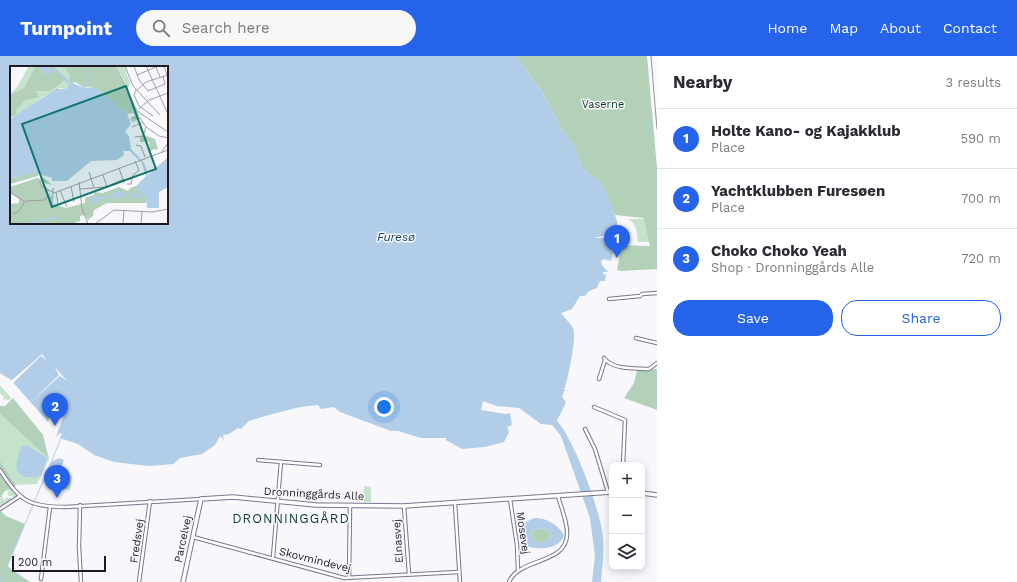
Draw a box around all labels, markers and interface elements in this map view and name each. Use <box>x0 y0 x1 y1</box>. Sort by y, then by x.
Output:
search box <box>136 10 416 46</box>
text: Turnpoint <box>20 17 112 40</box>
icon: search <box>150 17 172 39</box>
text: Search here <box>182 19 270 37</box>
text: Home <box>767 20 807 36</box>
text: Map <box>829 20 858 36</box>
text: About <box>880 20 921 36</box>
text: Contact <box>943 20 997 36</box>
inset map <box>10 66 168 224</box>
text: Nearby <box>673 72 732 92</box>
text: 3 results <box>946 75 1001 90</box>
park label: Vaserne <box>582 98 624 111</box>
text: Holte Kano- og Kajakklub <box>711 122 901 140</box>
text: 1 <box>683 131 689 146</box>
text: 590 m <box>961 131 1001 146</box>
text: Place <box>711 140 745 155</box>
text: Yachtklubben Furesøen <box>711 182 885 200</box>
text: 2 <box>682 191 690 206</box>
text: 700 m <box>961 191 1001 206</box>
text: Place <box>711 200 745 215</box>
pin: 1 <box>604 225 630 258</box>
water label: Furesø <box>377 230 415 244</box>
text: Choko Choko Yeah <box>711 242 847 260</box>
text: 3 <box>682 251 690 266</box>
text: 720 m <box>961 251 1001 266</box>
text: Shop · Dronninggårds Alle <box>711 260 874 275</box>
button: Save <box>673 300 833 336</box>
button: Share <box>841 300 1001 336</box>
pin: 2 <box>42 393 68 426</box>
your location <box>374 397 394 417</box>
map controls <box>609 462 645 570</box>
button: + <box>609 462 645 498</box>
pin: 3 <box>44 465 70 498</box>
street label: Dronninggårds Alle <box>263 485 365 503</box>
button: − <box>609 498 645 534</box>
district label: DRONNINGGÅRD <box>232 511 350 526</box>
street label: Mosevej <box>514 511 532 555</box>
street label: Parcelvej <box>172 514 194 564</box>
street label: Fredsvej <box>127 518 147 564</box>
street label: Elnasvej <box>390 518 406 563</box>
button: layers <box>609 534 645 570</box>
street label: Skovmindevej <box>278 545 352 575</box>
scale bar <box>12 554 106 573</box>
text: 200 m <box>18 556 52 569</box>

